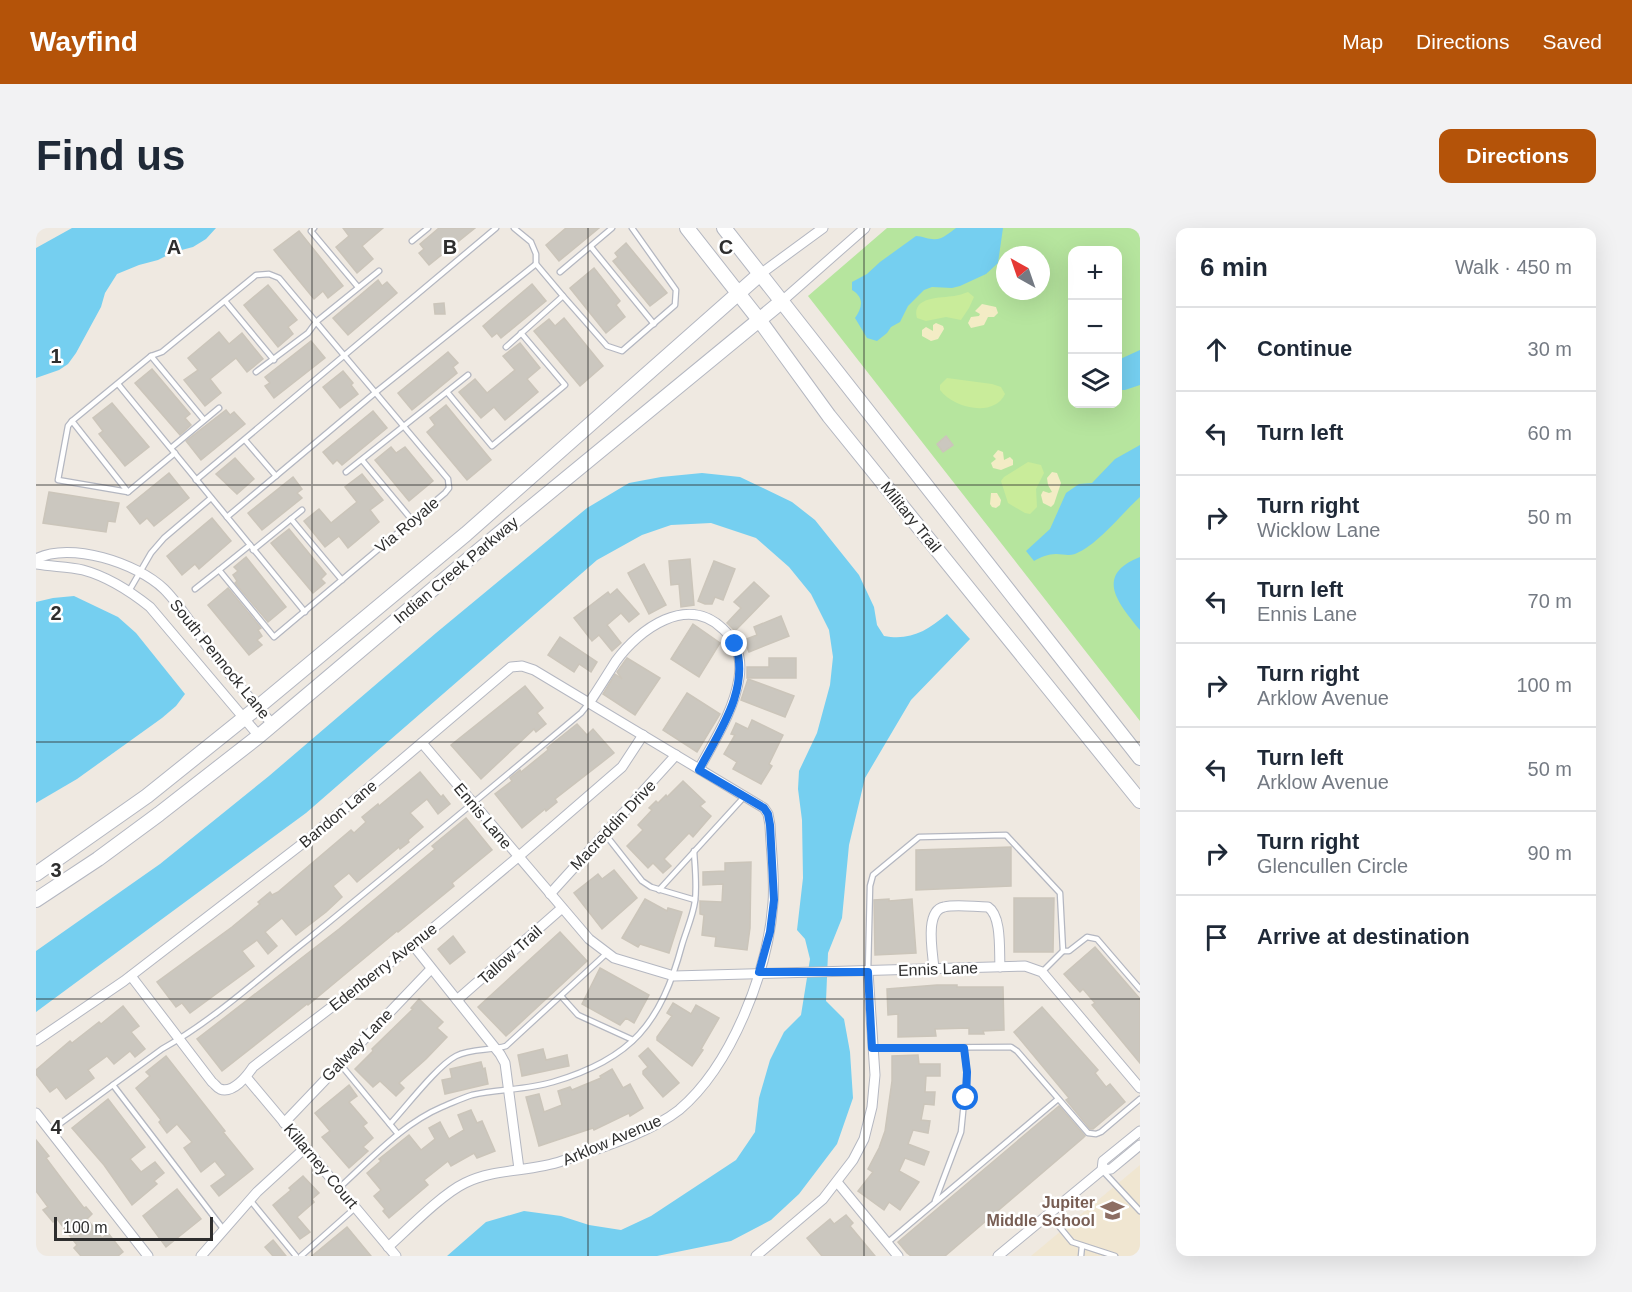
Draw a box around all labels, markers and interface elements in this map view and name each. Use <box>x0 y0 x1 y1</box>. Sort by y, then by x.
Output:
text: Wayfind <box>30 26 138 57</box>
text: Map <box>1342 30 1383 53</box>
text: Directions <box>1416 30 1509 53</box>
text: Saved <box>1542 30 1602 53</box>
button: Directions <box>1439 129 1596 183</box>
text: Find us <box>36 132 185 179</box>
text: A <box>167 236 181 258</box>
text: B <box>443 236 457 258</box>
text: C <box>719 236 733 258</box>
north arrow <box>996 246 1050 300</box>
map controls <box>1068 246 1122 408</box>
button: + <box>1068 246 1122 300</box>
text: 6 min <box>1200 252 1268 282</box>
text: Walk · 450 m <box>1455 256 1572 278</box>
button: − <box>1068 300 1122 354</box>
icon: ahead <box>1200 333 1233 366</box>
text: Continue <box>1257 336 1352 361</box>
text: 30 m <box>1528 338 1572 360</box>
text: 1 <box>50 345 62 367</box>
button: layers <box>1068 354 1122 408</box>
icon: left <box>1200 417 1233 450</box>
text: Turn left <box>1257 420 1343 445</box>
text: 60 m <box>1528 422 1572 444</box>
street label: Military Trail <box>878 478 944 556</box>
text: Turn right <box>1257 493 1359 518</box>
street label: Via Royale <box>372 494 442 556</box>
icon: right <box>1200 501 1233 534</box>
text: 50 m <box>1528 506 1572 528</box>
street label: Indian Creek Parkway <box>391 513 521 627</box>
text: Wicklow Lane <box>1257 519 1380 541</box>
text: Turn left <box>1257 577 1343 602</box>
icon: left <box>1200 585 1233 618</box>
text: 70 m <box>1528 590 1572 612</box>
street label: South Pennock Lane <box>167 596 273 722</box>
text: 2 <box>50 602 62 624</box>
text: Ennis Lane <box>1257 603 1357 625</box>
route end <box>721 630 747 656</box>
text: Turn right <box>1257 661 1359 686</box>
icon: right <box>1200 669 1233 702</box>
text: 100 m <box>1516 674 1572 696</box>
text: Arklow Avenue <box>1257 687 1389 709</box>
text: Turn left <box>1257 745 1343 770</box>
icon: left <box>1200 753 1233 786</box>
text: 50 m <box>1528 758 1572 780</box>
text: Arklow Avenue <box>1257 771 1389 793</box>
street label: Bandon Lane <box>296 777 380 851</box>
street label: Macreddin Drive <box>567 777 659 873</box>
street label: Ennis Lane <box>451 780 515 852</box>
text: Turn right <box>1257 829 1359 854</box>
icon: right <box>1200 837 1233 870</box>
text: 90 m <box>1528 842 1572 864</box>
text: Glencullen Circle <box>1257 855 1408 877</box>
text: 3 <box>50 859 62 881</box>
street label: Edenberry Avenue <box>326 920 440 1014</box>
icon: arrive <box>1200 921 1233 954</box>
street label: Tallow Trail <box>475 922 545 988</box>
text: Arrive at destination <box>1257 924 1470 949</box>
street label: Ennis Lane <box>898 959 978 979</box>
street label: Galway Lane <box>318 1005 396 1084</box>
route start <box>952 1084 978 1110</box>
street label: Arklow Avenue <box>560 1112 664 1168</box>
text: 4 <box>50 1116 62 1138</box>
street label: Killarney Court <box>281 1120 362 1212</box>
place label: Jupiter Middle School <box>987 1194 1095 1229</box>
school or university icon: Jupiter Middle School <box>1100 1198 1126 1224</box>
scale bar <box>54 1214 213 1242</box>
text: 100 m <box>63 1219 107 1236</box>

